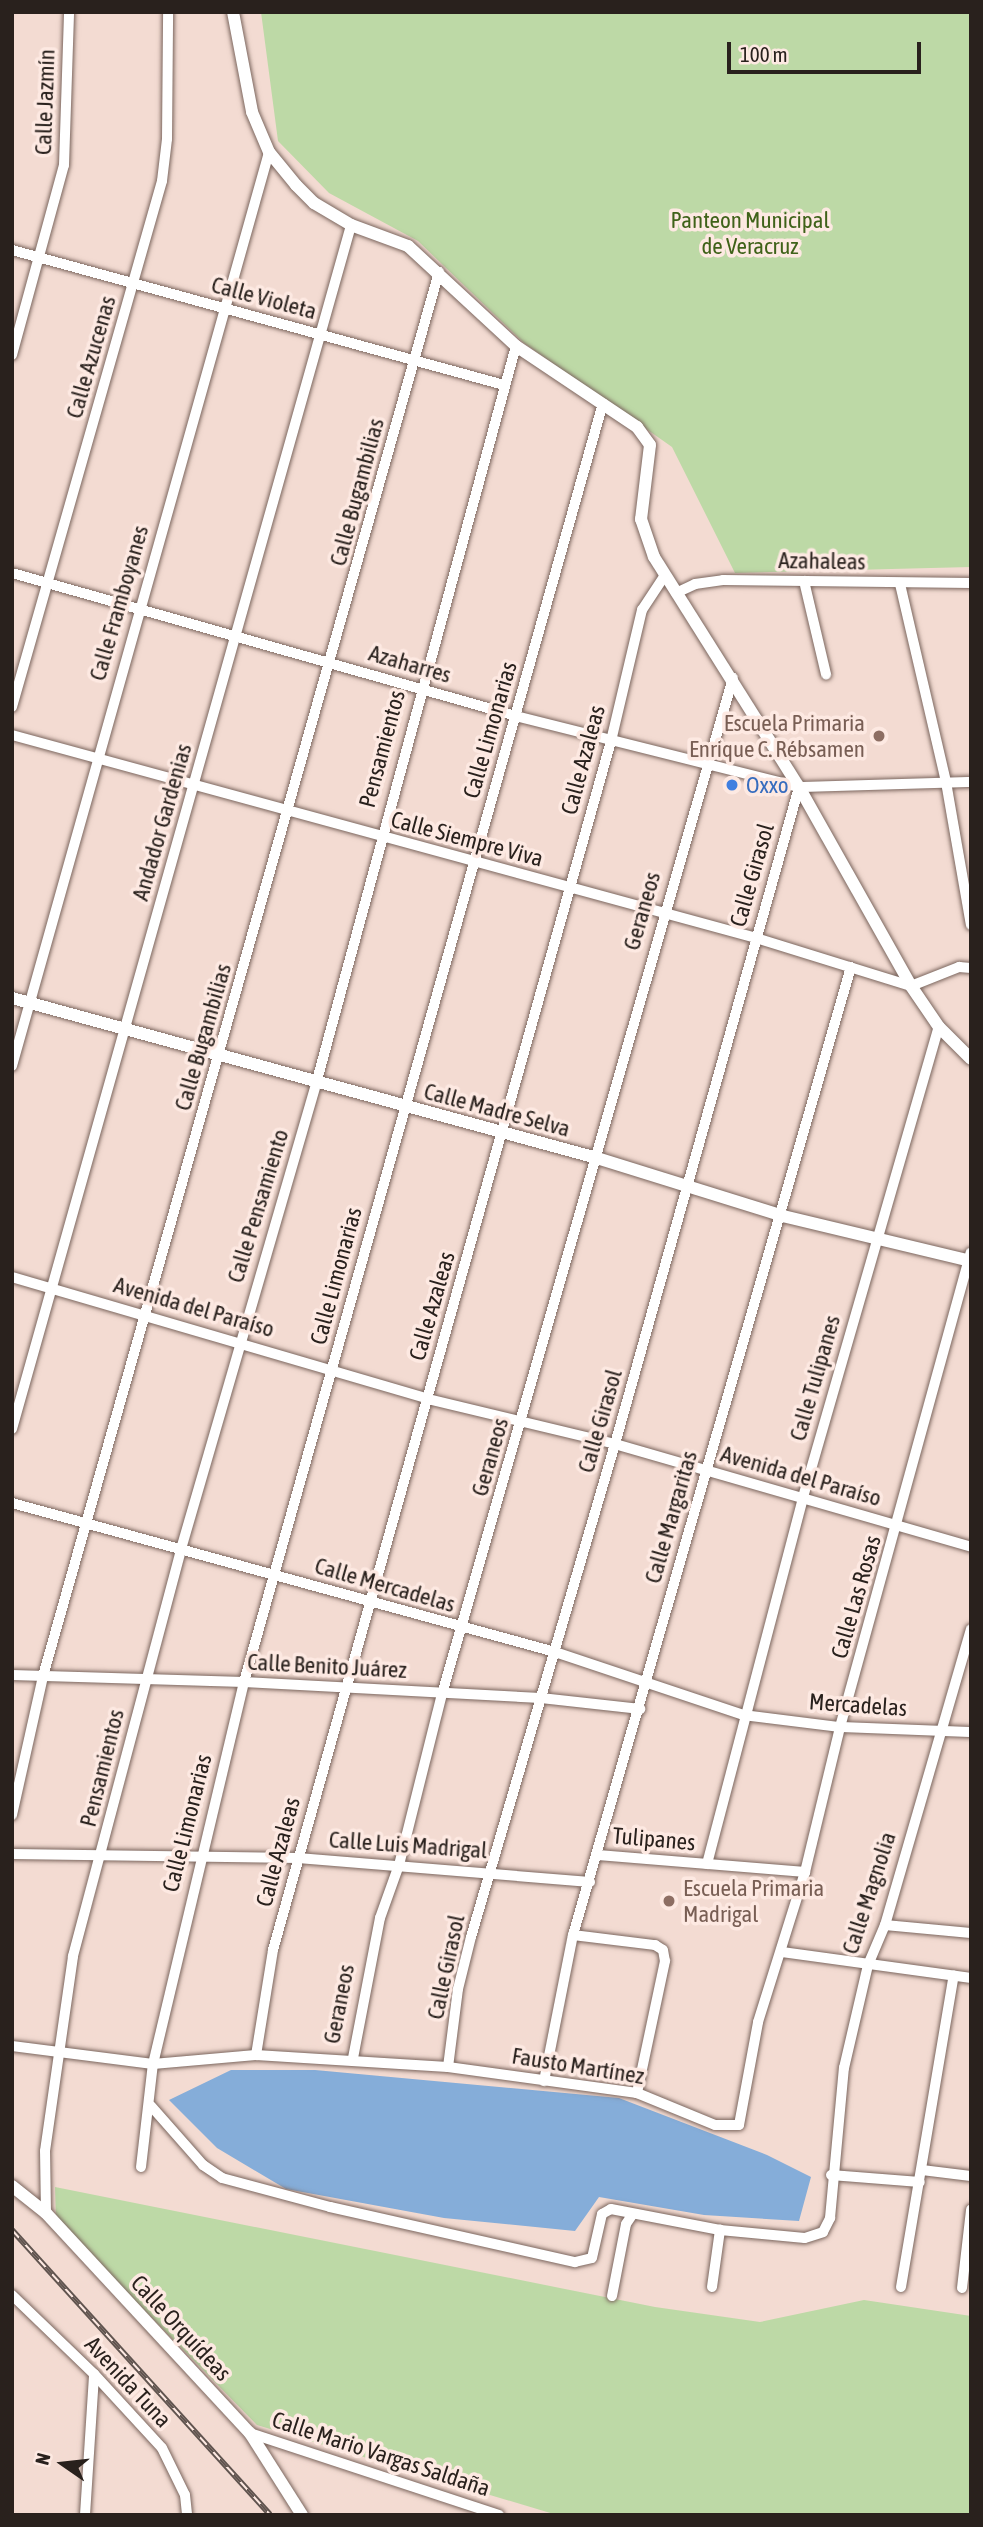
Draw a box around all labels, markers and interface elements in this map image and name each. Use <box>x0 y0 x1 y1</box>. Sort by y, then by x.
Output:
scale bar <box>731 28 925 72</box>
text: 100 m <box>740 42 788 66</box>
street label: Calle Jazmín <box>29 49 61 155</box>
park label: Panteon Municipal de Veracruz <box>671 206 829 260</box>
street label: Calle Violeta <box>208 271 320 325</box>
street label: Calle Azucenas <box>60 293 122 421</box>
street label: Calle Bugambilias <box>324 415 390 569</box>
street label: Calle Framboyanes <box>84 522 154 684</box>
street label: Azahaleas <box>778 546 866 576</box>
street label: Azaharres <box>366 639 454 689</box>
street label: Calle Limonarias <box>457 658 523 802</box>
street label: Pensamientos <box>353 687 411 811</box>
street label: Calle Azaleas <box>555 702 611 818</box>
place label: Escuela Primaria Enrique C. Rébsamen <box>689 709 865 763</box>
marker: Escuela Primaria Enrique C. Rébsamen <box>871 728 887 744</box>
street label: Andador Gardenias <box>126 740 198 904</box>
place label: Oxxo <box>746 771 789 799</box>
marker: Oxxo <box>724 777 740 793</box>
street label: Calle Siempre Viva <box>388 805 546 873</box>
street label: Calle Girasol <box>724 820 780 930</box>
street label: Geraneos <box>618 869 666 953</box>
street label: Calle Bugambilias <box>169 960 237 1114</box>
street label: Calle Madre Selva <box>421 1077 573 1143</box>
street label: Calle Pensamiento <box>222 1126 294 1286</box>
street label: Calle Limonarias <box>304 1204 368 1348</box>
street label: Calle Azaleas <box>403 1248 461 1364</box>
street label: Avenida del Paraíso <box>111 1271 277 1343</box>
street label: Calle Tulipanes <box>784 1312 846 1444</box>
street label: Calle Girasol <box>572 1366 628 1476</box>
street label: Geraneos <box>466 1415 514 1499</box>
street label: Avenida del Paraíso <box>718 1440 884 1512</box>
street label: Calle Margaritas <box>639 1448 703 1586</box>
street label: Calle Las Rosas <box>825 1532 887 1662</box>
street label: Calle Mercadelas <box>312 1552 458 1618</box>
street label: Calle Benito Juárez <box>247 1648 407 1684</box>
street label: Mercadelas <box>808 1688 908 1722</box>
street label: Pensamientos <box>74 1706 130 1830</box>
street label: Calle Limonarias <box>157 1751 217 1895</box>
street label: Calle Azaleas <box>250 1794 306 1910</box>
street label: Tulipanes <box>612 1822 696 1856</box>
street label: Calle Luis Madrigal <box>328 1826 488 1864</box>
street label: Calle Magnolia <box>836 1829 902 1957</box>
place label: Escuela Primaria Madrigal <box>683 1874 824 1928</box>
marker: Escuela Primaria Madrigal <box>661 1893 677 1909</box>
street label: Calle Girasol <box>421 1912 471 2022</box>
street label: Geraneos <box>318 1962 360 2046</box>
street label: Fausto Martínez <box>510 2042 646 2090</box>
street label: Calle Orquídeas <box>125 2269 237 2387</box>
street label: Avenida Tuna <box>79 2331 177 2433</box>
street label: Calle Mario Vargas Saldaña <box>269 2406 493 2502</box>
north arrow <box>28 2429 98 2499</box>
text: N <box>31 2451 55 2467</box>

